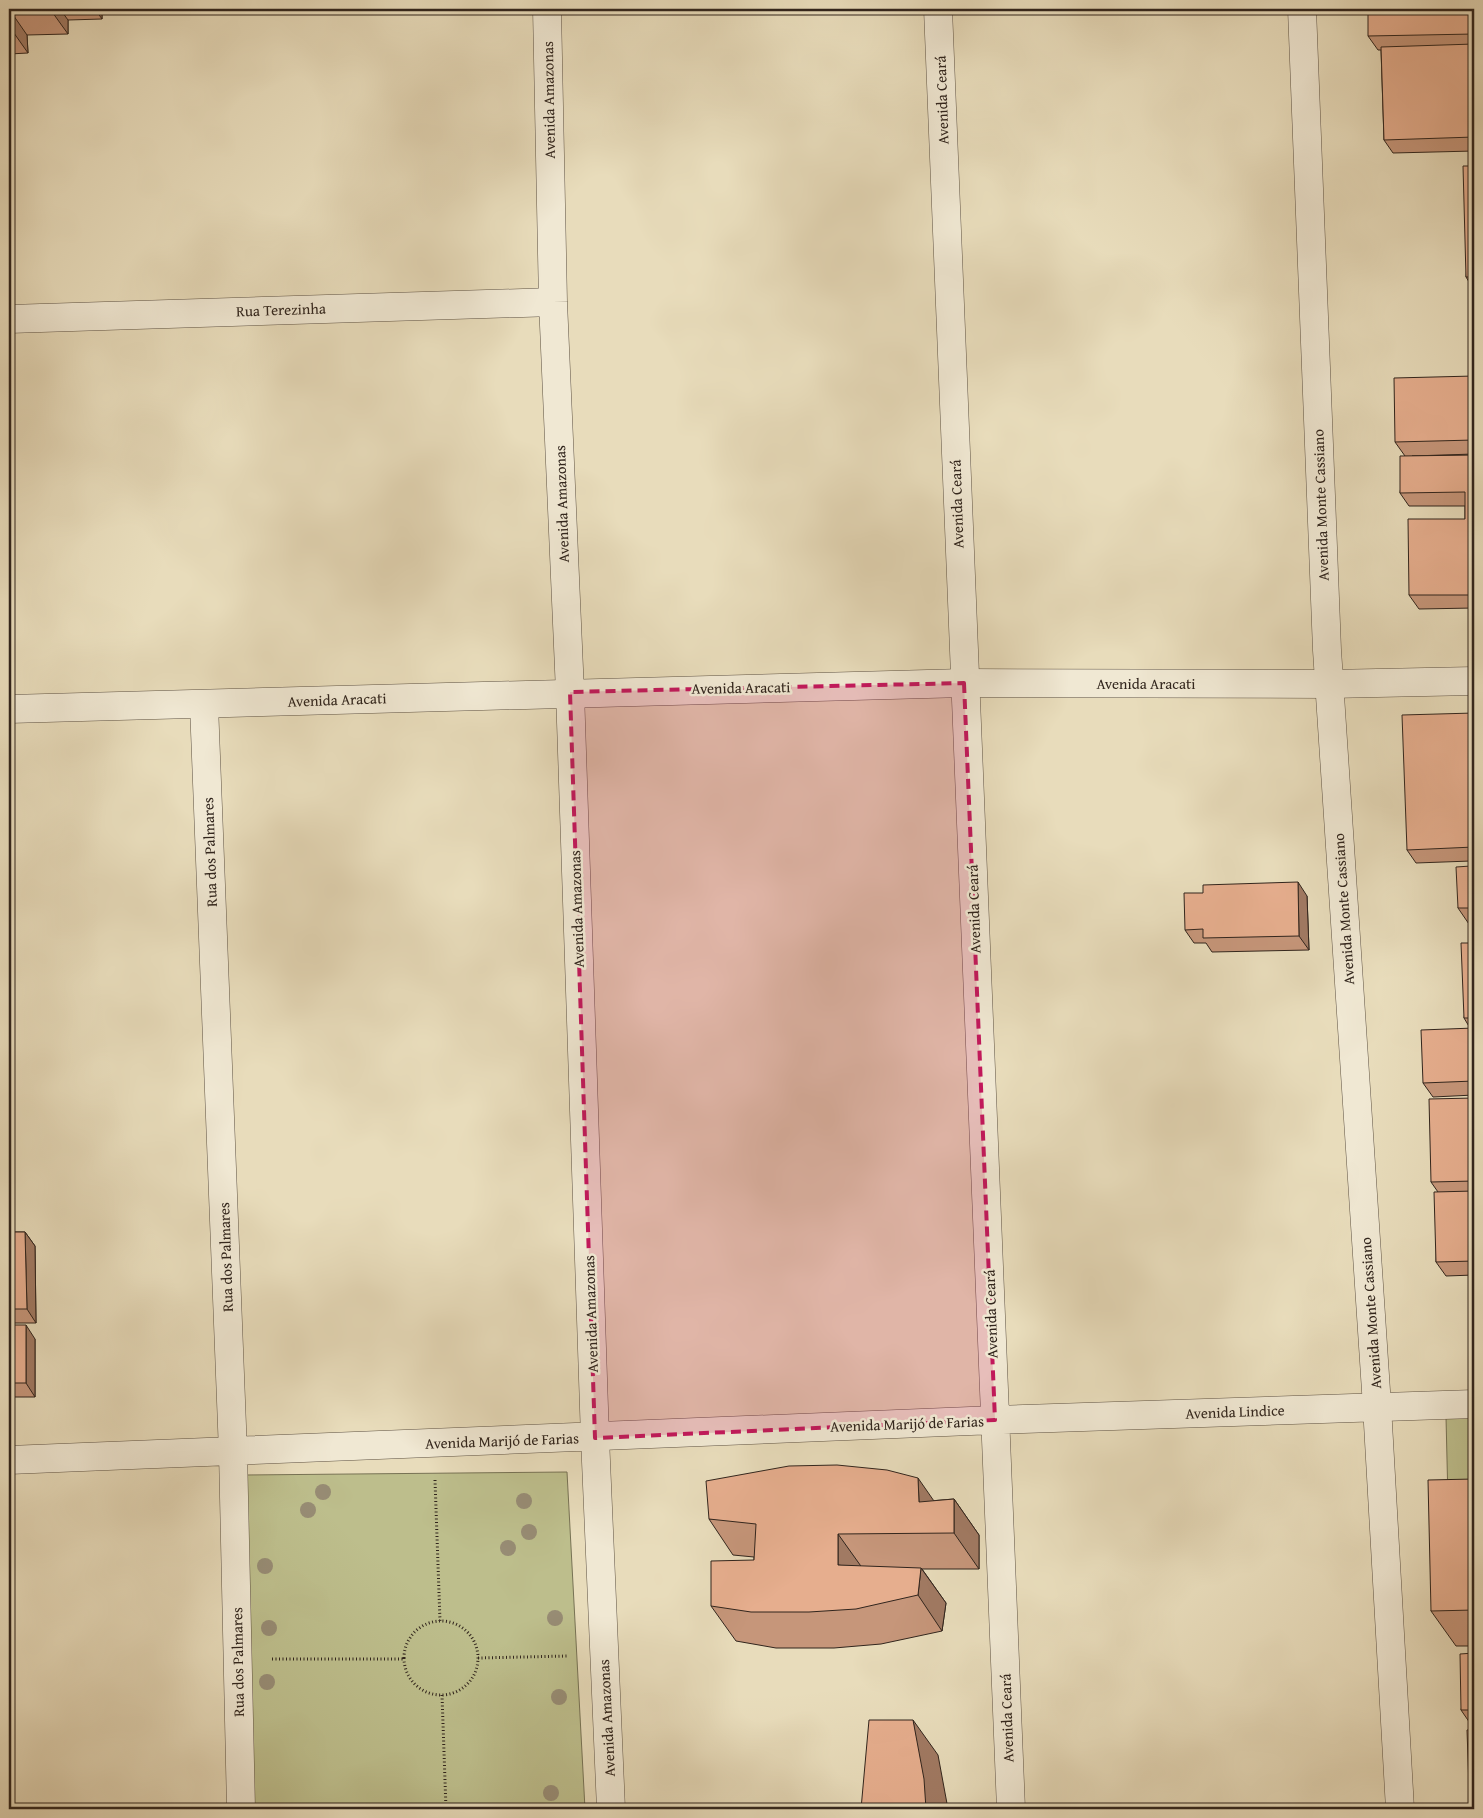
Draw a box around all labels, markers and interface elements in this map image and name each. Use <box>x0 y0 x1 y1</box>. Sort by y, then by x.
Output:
street label: Avenida Amazonas <box>537 41 560 159</box>
street label: Avenida Ceará <box>929 55 954 145</box>
street label: Rua Terezinha <box>236 297 326 322</box>
street label: Avenida Monte Cassiano <box>1307 428 1334 581</box>
street label: Avenida Amazonas <box>549 445 574 563</box>
street label: Avenida Ceará <box>944 459 969 549</box>
street label: Avenida Aracati <box>1096 673 1196 694</box>
street label: Avenida Aracati <box>691 676 791 699</box>
street label: Avenida Aracati <box>287 687 387 712</box>
street label: Rua dos Palmares <box>197 797 222 907</box>
street label: Avenida Monte Cassiano <box>1328 832 1359 986</box>
street label: Avenida Amazonas <box>564 850 589 968</box>
street label: Avenida Ceará <box>961 864 986 954</box>
street label: Rua dos Palmares <box>213 1202 238 1312</box>
street label: Avenida Monte Cassiano <box>1355 1236 1386 1390</box>
street label: Avenida Amazonas <box>578 1255 603 1373</box>
street label: Avenida Ceará <box>978 1269 1003 1359</box>
street label: Avenida Lindice <box>1185 1399 1285 1424</box>
street label: Avenida Marijó de Farias <box>830 1410 984 1437</box>
street label: Avenida Marijó de Farias <box>425 1427 579 1454</box>
street label: Rua dos Palmares <box>226 1607 249 1717</box>
street label: Avenida Amazonas <box>593 1659 620 1777</box>
street label: Avenida Ceará <box>994 1673 1019 1763</box>

